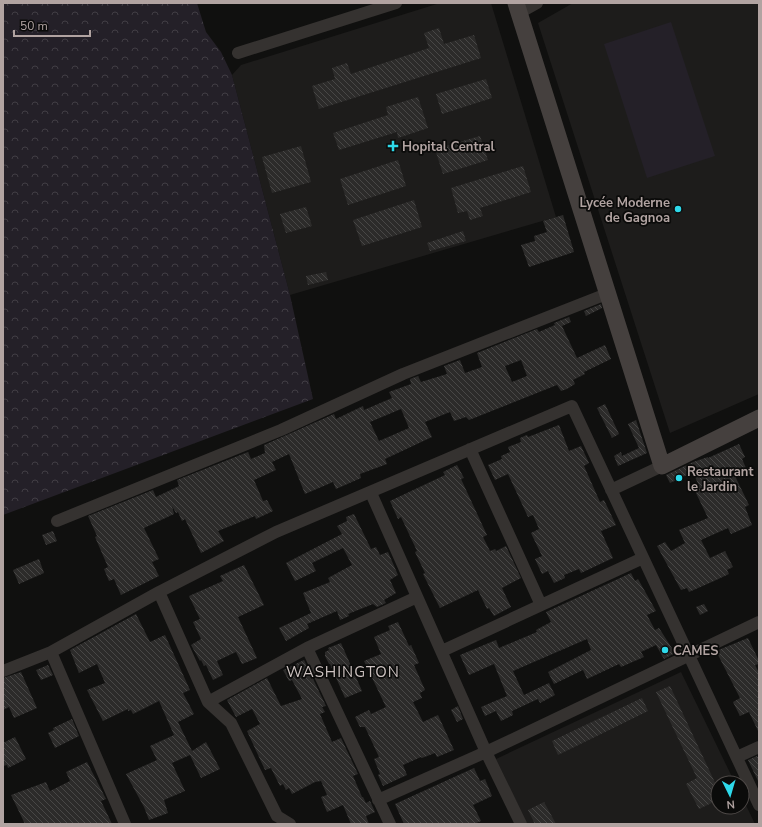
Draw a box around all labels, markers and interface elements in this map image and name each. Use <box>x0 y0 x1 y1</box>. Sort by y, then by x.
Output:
scale bar <box>14 12 90 38</box>
text: 50 m <box>20 18 48 34</box>
place label: Hopital Central <box>402 138 496 156</box>
marker: Hopital Central <box>387 140 399 152</box>
place label: Lycée Moderne de Gagnoa <box>580 194 670 227</box>
marker: Lycée Moderne de Gagnoa <box>673 204 683 214</box>
place label: Restaurant le Jardin <box>687 463 754 496</box>
marker: Restaurant le Jardin <box>674 473 684 483</box>
place label: CAMES <box>673 642 718 660</box>
marker: CAMES <box>660 645 670 655</box>
district label: WASHINGTON <box>286 662 400 682</box>
north arrow <box>710 775 750 815</box>
text: N <box>726 797 736 812</box>

